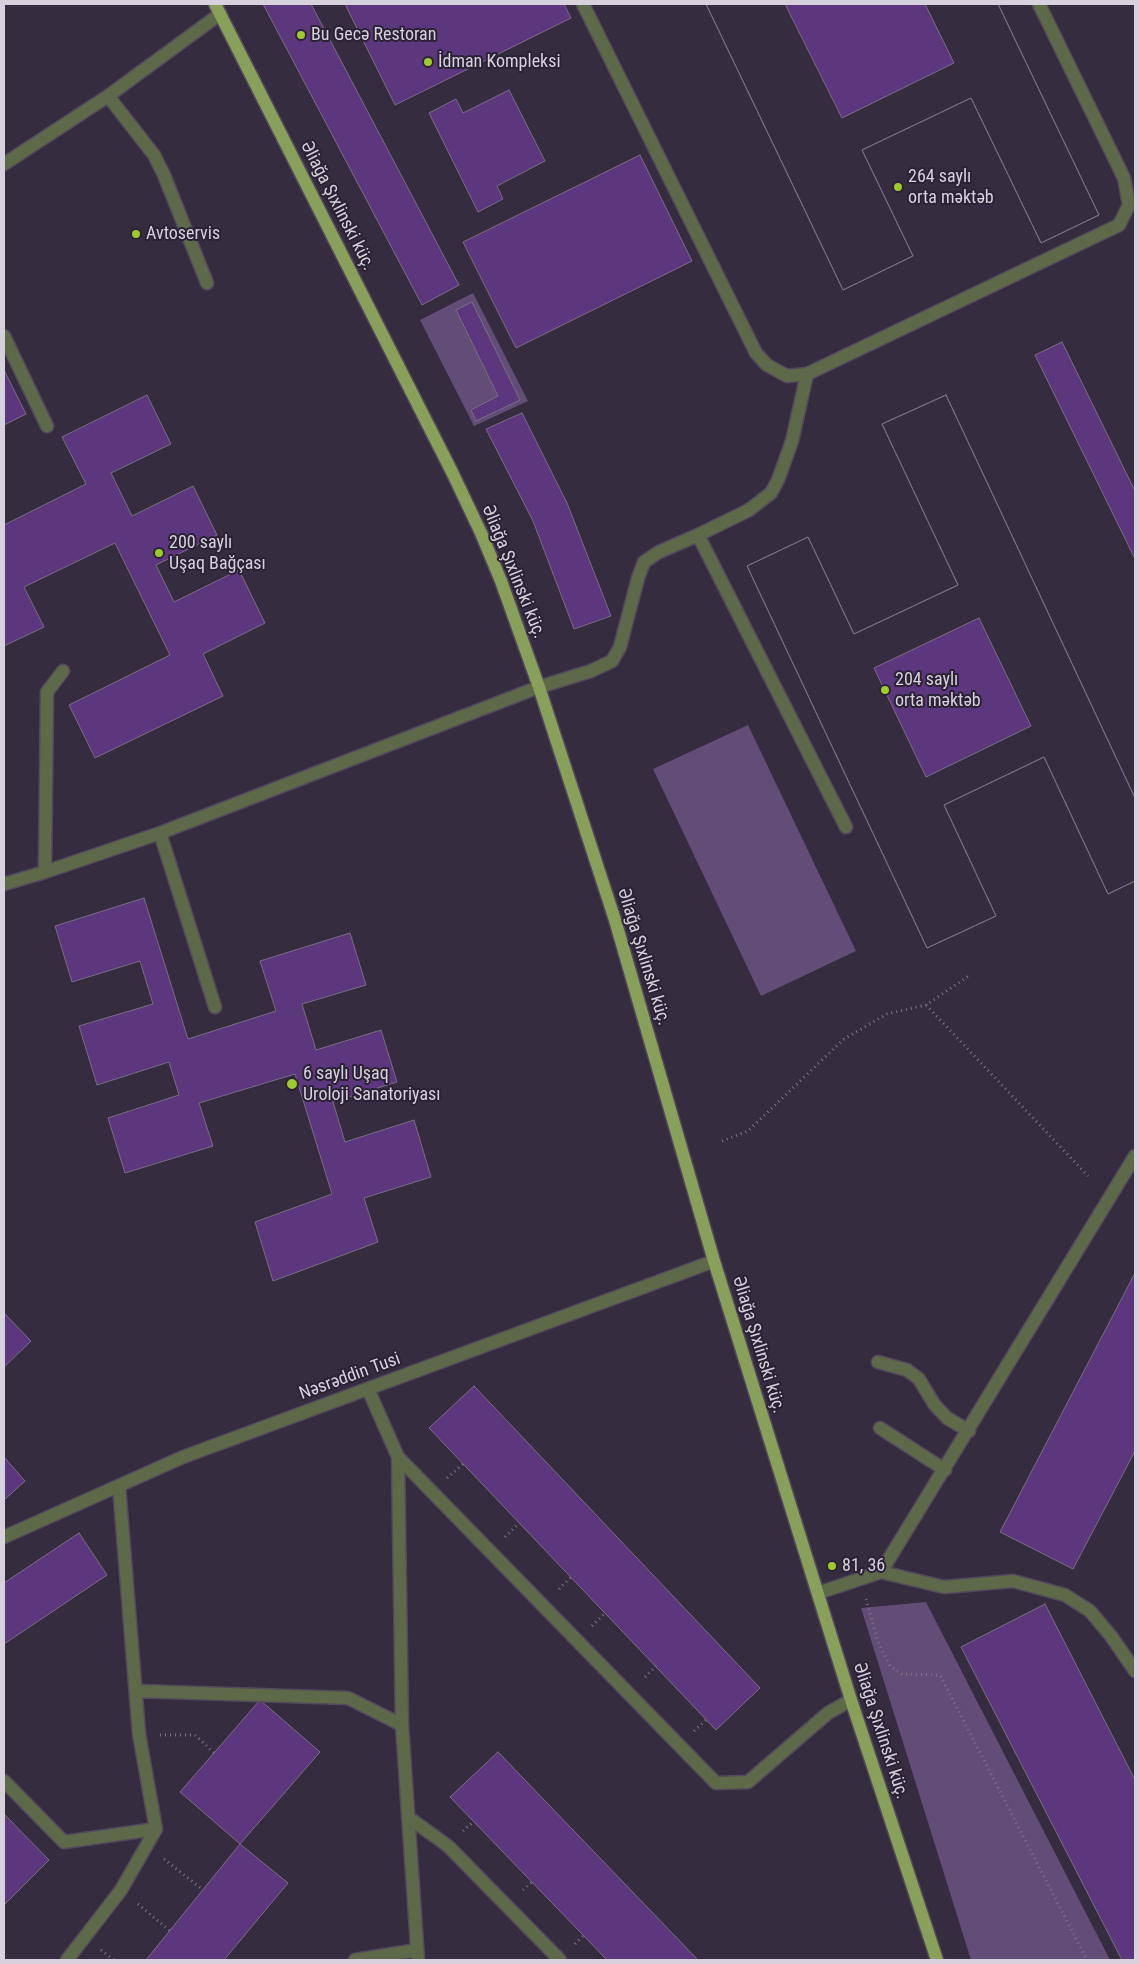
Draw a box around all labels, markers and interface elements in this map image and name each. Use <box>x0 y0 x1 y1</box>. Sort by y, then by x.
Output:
place label: Bu Gecə Restoran <box>311 24 436 46</box>
marker: Bu Gecə Restoran <box>295 29 307 41</box>
place label: İdman Kompleksi <box>438 51 561 73</box>
marker: İdman Kompleksi <box>422 56 434 68</box>
street label: Əliağa Şıxlinski küç. <box>295 138 379 274</box>
place label: 264 saylı orta məktəb <box>908 166 994 208</box>
marker: 264 saylı orta məktəb <box>892 181 904 193</box>
place label: Avtoservis <box>146 223 220 245</box>
marker: Avtoservis <box>130 228 142 240</box>
street label: Əliağa Şıxlinski küç. <box>476 502 550 642</box>
place label: 200 saylı Uşaq Bağçası <box>169 532 266 574</box>
marker: 200 saylı Uşaq Bağçası <box>153 547 165 559</box>
place label: 204 saylı orta məktəb <box>895 669 981 712</box>
marker: 204 saylı orta məktəb <box>879 684 891 696</box>
street label: Əliağa Şıxlinski küç. <box>612 886 674 1028</box>
place label: 6 saylı Uşaq Uroloji Sanatoriyası <box>303 1063 440 1106</box>
marker: 6 saylı Uşaq Uroloji Sanatoriyası <box>285 1077 299 1091</box>
street label: Əliağa Şıxlinski küç. <box>727 1274 789 1416</box>
street label: Nəsrəddin Tusi <box>296 1349 404 1405</box>
place label: 81, 36 <box>842 1555 885 1577</box>
marker: 81, 36 <box>826 1560 838 1572</box>
street label: Əliağa Şıxlinski küç. <box>848 1660 912 1802</box>

